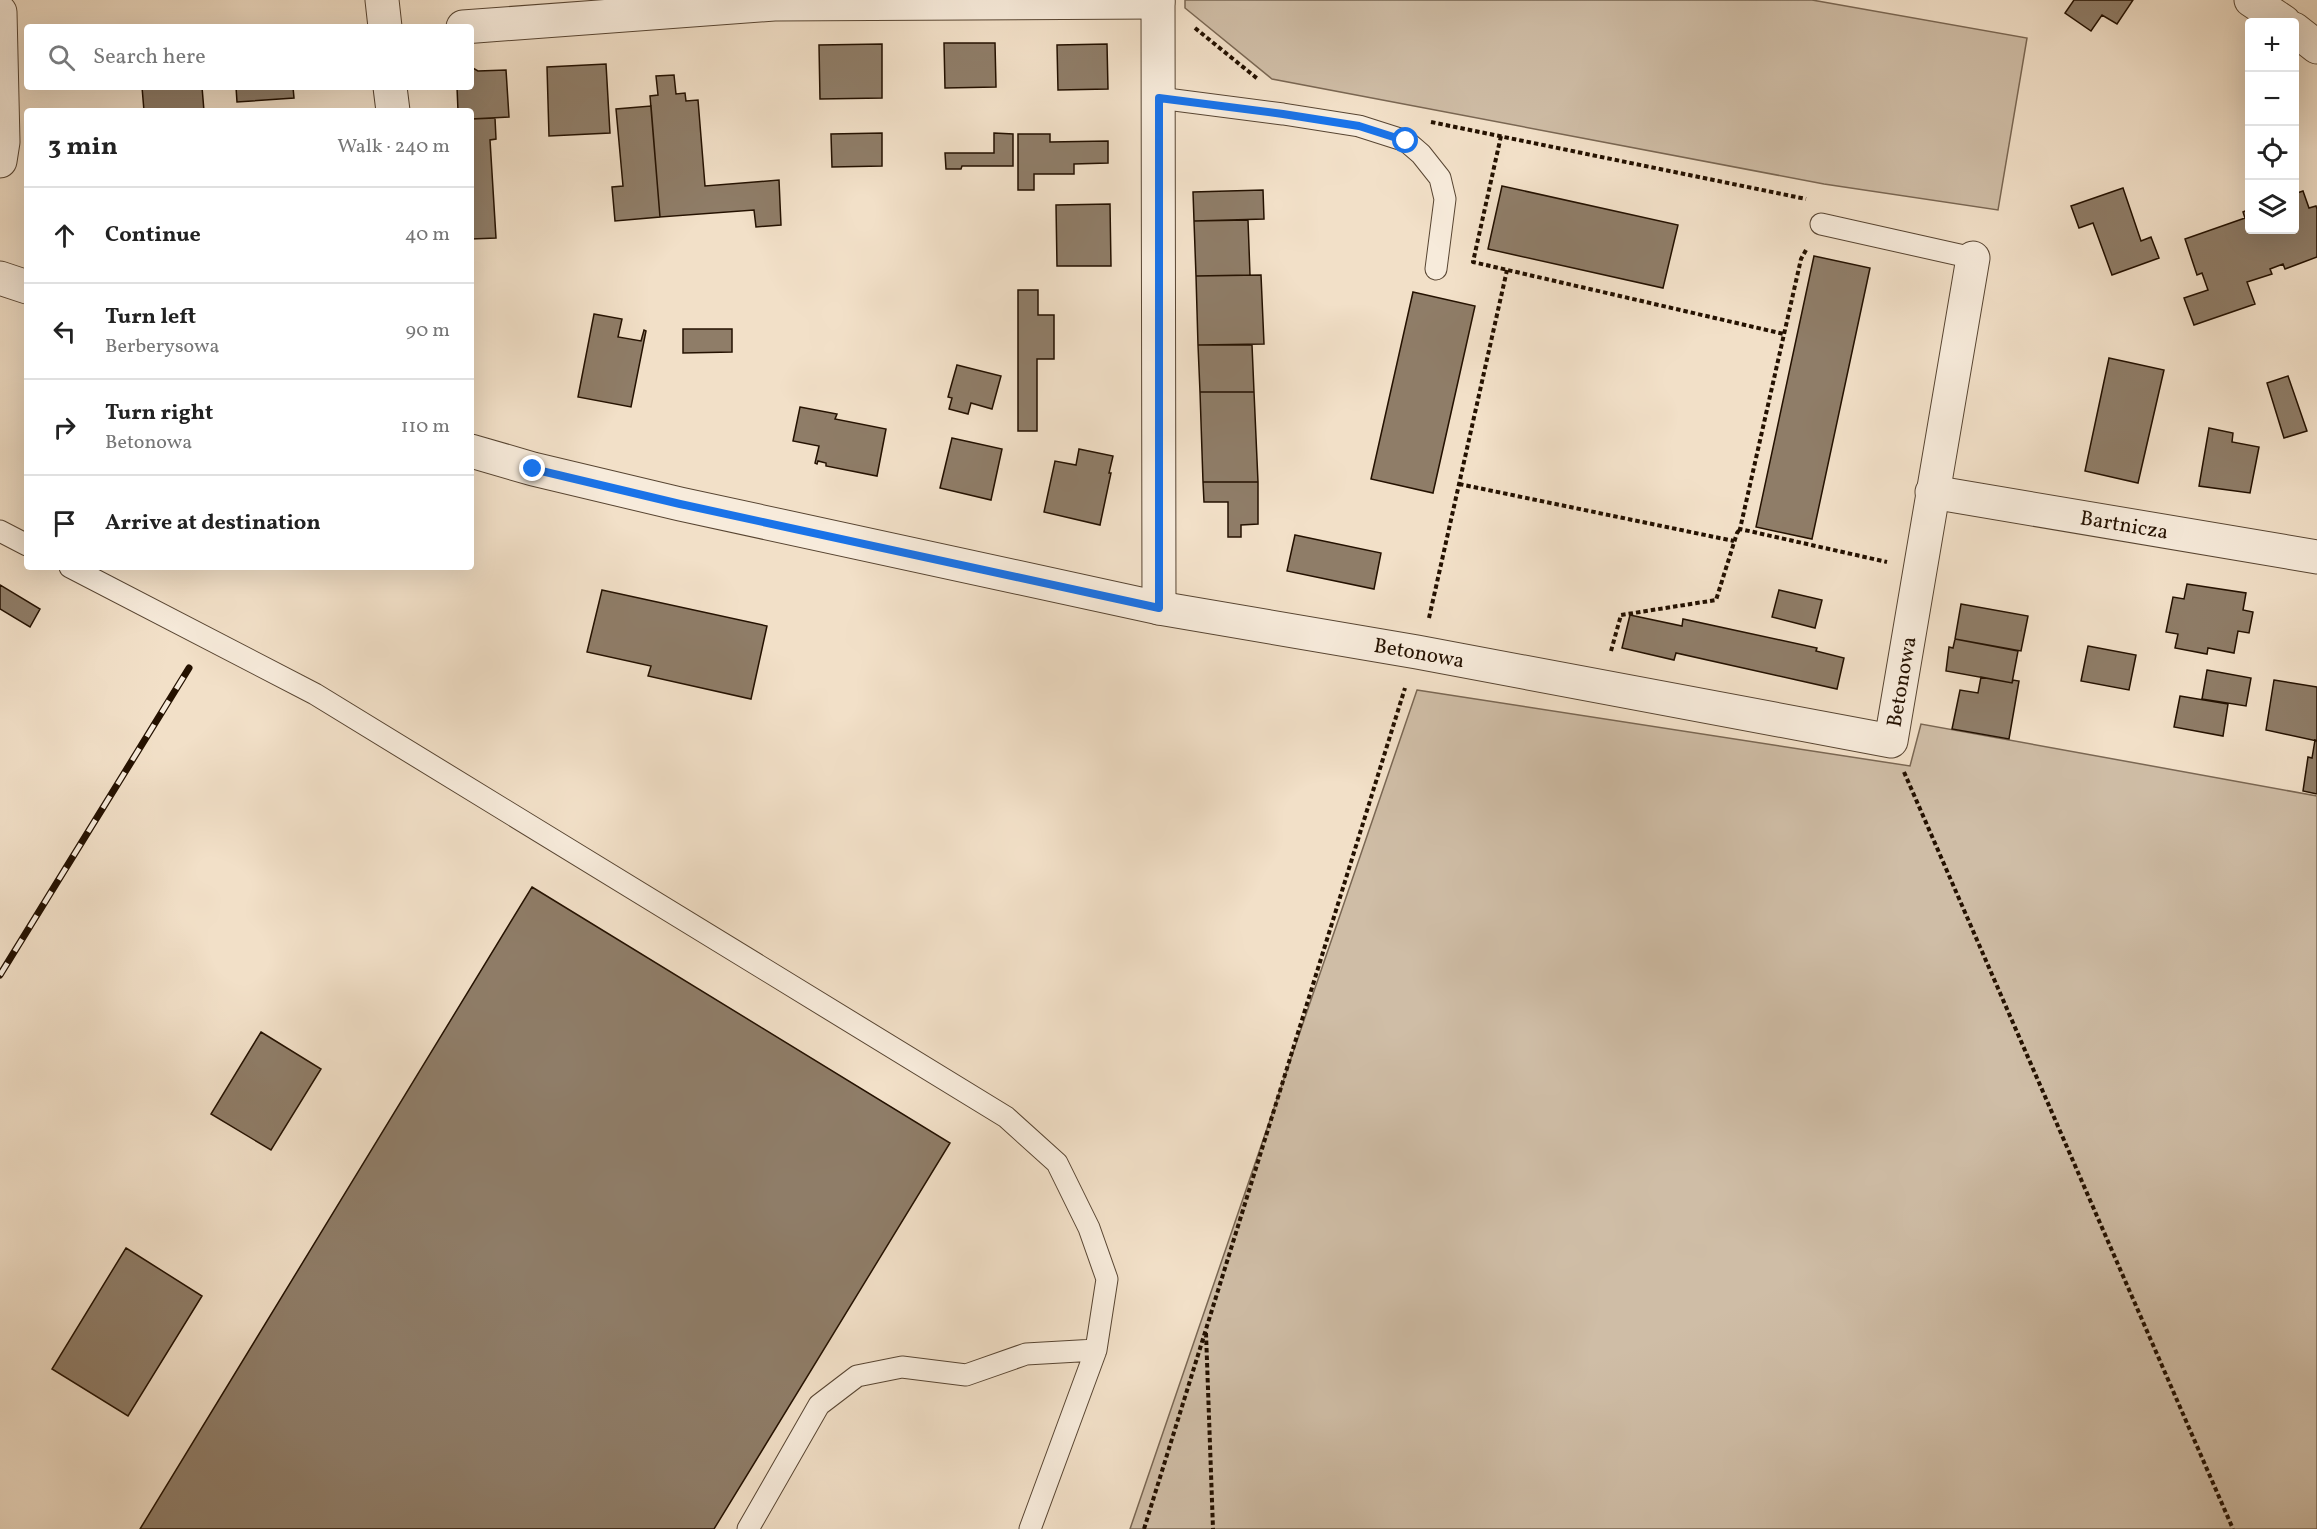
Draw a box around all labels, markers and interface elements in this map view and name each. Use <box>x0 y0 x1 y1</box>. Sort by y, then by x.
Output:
map controls <box>2245 18 2299 234</box>
button: + <box>2245 18 2299 72</box>
search box <box>24 24 474 90</box>
icon: search <box>45 41 78 74</box>
text: Search here <box>93 42 206 73</box>
button: − <box>2245 72 2299 126</box>
button: locate <box>2245 126 2299 180</box>
route start <box>1392 127 1418 153</box>
text: 3 min <box>48 129 118 165</box>
text: Walk · 240 m <box>337 133 450 161</box>
button: layers <box>2245 180 2299 234</box>
icon: ahead <box>48 219 81 252</box>
text: Continue <box>105 220 201 251</box>
text: 40 m <box>405 221 450 249</box>
text: Turn left <box>105 302 196 333</box>
icon: left <box>48 315 81 348</box>
text: 90 m <box>406 317 450 345</box>
text: Berberysowa <box>105 333 219 361</box>
text: Turn right <box>105 398 213 429</box>
icon: right <box>48 411 81 444</box>
text: 110 m <box>401 413 450 441</box>
text: Betonowa <box>105 429 192 457</box>
route end <box>519 455 545 481</box>
street label: Bartnicza <box>2078 504 2170 548</box>
icon: arrive <box>48 507 81 540</box>
text: Arrive at destination <box>105 508 321 539</box>
street label: Betonowa <box>1372 632 1467 677</box>
street label: Betonowa <box>1881 634 1925 730</box>

